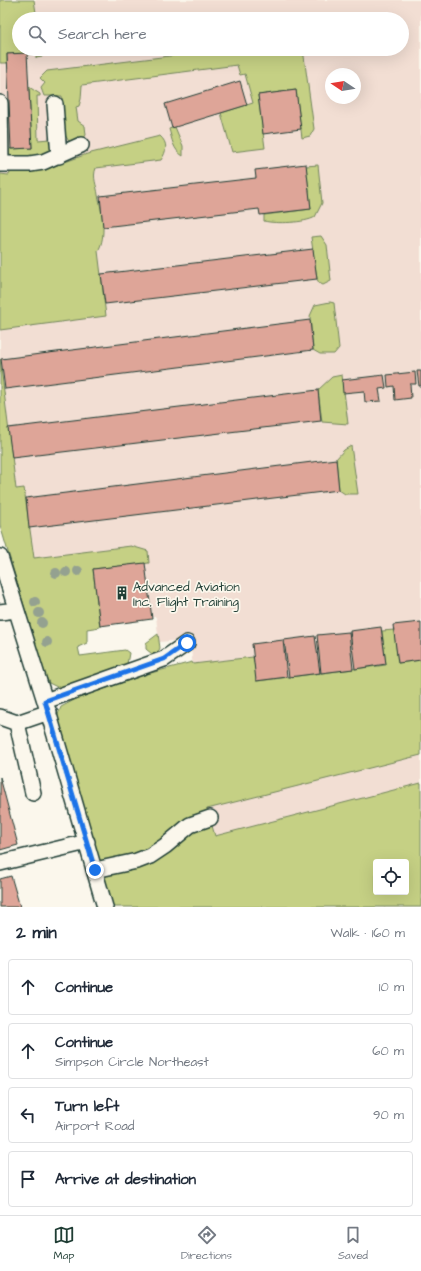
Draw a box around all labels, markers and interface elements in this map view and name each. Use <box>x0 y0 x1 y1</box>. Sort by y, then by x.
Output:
search box <box>12 12 409 56</box>
icon: search <box>26 23 48 45</box>
text: Search here <box>58 24 147 45</box>
north arrow <box>325 68 361 104</box>
place label: Advanced Aviation Inc. Flight Training <box>133 578 240 612</box>
building icon: Advanced Aviation Inc. Flight Training <box>114 585 130 601</box>
route start <box>178 634 196 652</box>
map controls <box>373 859 409 895</box>
button: locate <box>373 859 409 895</box>
route end <box>86 861 104 879</box>
text: 2 min <box>16 921 57 945</box>
text: Walk · 160 m <box>331 924 405 942</box>
icon: ahead <box>17 976 39 998</box>
text: Continue <box>55 977 113 998</box>
text: 10 m <box>379 978 404 996</box>
text: Continue <box>55 1032 113 1053</box>
icon: ahead <box>17 1040 39 1062</box>
text: 60 m <box>372 1042 404 1060</box>
text: Simpson Circle Northeast <box>55 1053 209 1071</box>
text: Turn left <box>55 1096 119 1117</box>
icon: left <box>17 1104 39 1126</box>
text: 90 m <box>373 1106 404 1124</box>
text: Airport Road <box>55 1117 135 1135</box>
icon: arrive <box>17 1168 39 1190</box>
text: Arrive at destination <box>55 1169 196 1190</box>
tab: Map <box>53 1224 75 1263</box>
tab: Directions <box>181 1224 232 1263</box>
tab: Saved <box>338 1224 368 1263</box>

